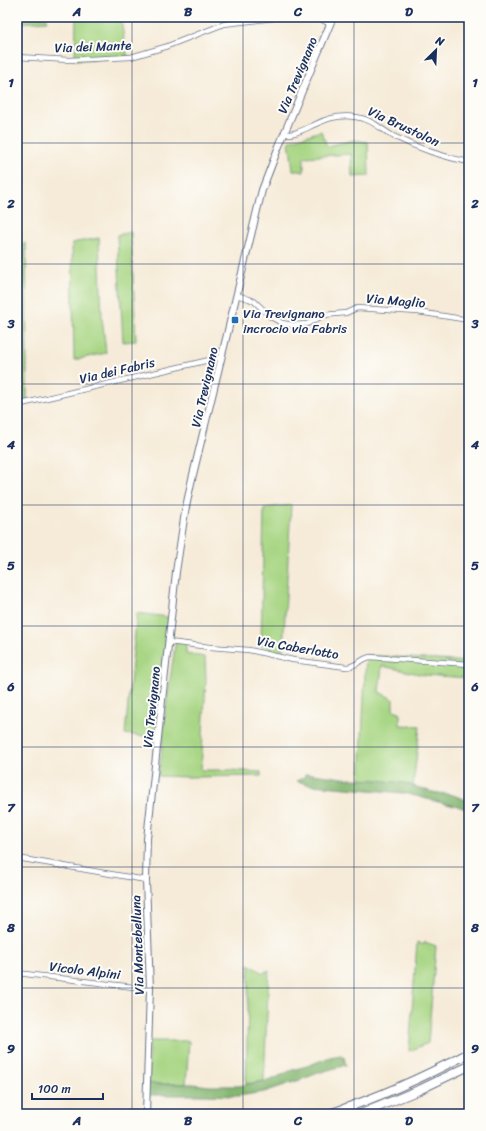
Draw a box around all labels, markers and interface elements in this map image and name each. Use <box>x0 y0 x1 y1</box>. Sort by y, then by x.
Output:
text: A <box>72 0 81 23</box>
text: B <box>184 0 193 23</box>
text: C <box>293 0 303 23</box>
text: D <box>405 0 413 23</box>
north arrow <box>416 30 456 70</box>
text: N <box>432 31 448 52</box>
street label: Via Trevignano <box>271 33 324 117</box>
street label: Via dei Mante <box>54 34 132 59</box>
text: 1 <box>8 71 14 94</box>
text: 1 <box>472 71 478 94</box>
street label: Via Brustolon <box>364 100 444 153</box>
text: 2 <box>6 192 15 215</box>
text: 2 <box>470 192 479 215</box>
street label: Via Maglio <box>365 286 427 315</box>
place label: Via Trevignano incrocio via Fabris <box>243 302 347 340</box>
text: 3 <box>6 312 15 335</box>
text: 3 <box>470 312 479 335</box>
marker: Via Trevignano incrocio via Fabris <box>230 315 240 325</box>
street label: Via Trevignano <box>184 344 225 430</box>
street label: Via dei Fabris <box>77 350 158 390</box>
text: 4 <box>6 433 16 456</box>
text: 4 <box>470 433 480 456</box>
text: 5 <box>7 554 15 577</box>
text: 5 <box>471 554 479 577</box>
street label: Via Caberlotto <box>255 629 341 666</box>
street label: Via Trevignano <box>136 665 167 749</box>
text: 6 <box>6 675 15 698</box>
text: 6 <box>470 675 479 698</box>
text: 7 <box>7 796 16 819</box>
text: 7 <box>471 796 480 819</box>
street label: Via Montebelluna <box>124 894 151 995</box>
text: 8 <box>6 916 15 939</box>
text: 8 <box>470 916 479 939</box>
street label: Vicolo Alpini <box>48 955 122 986</box>
text: 9 <box>7 1037 15 1060</box>
text: 9 <box>471 1037 479 1060</box>
scale bar <box>32 1075 103 1101</box>
text: 100 m <box>38 1078 71 1100</box>
text: A <box>72 1109 81 1131</box>
text: B <box>184 1109 193 1131</box>
text: C <box>293 1109 303 1131</box>
text: D <box>405 1109 413 1131</box>

